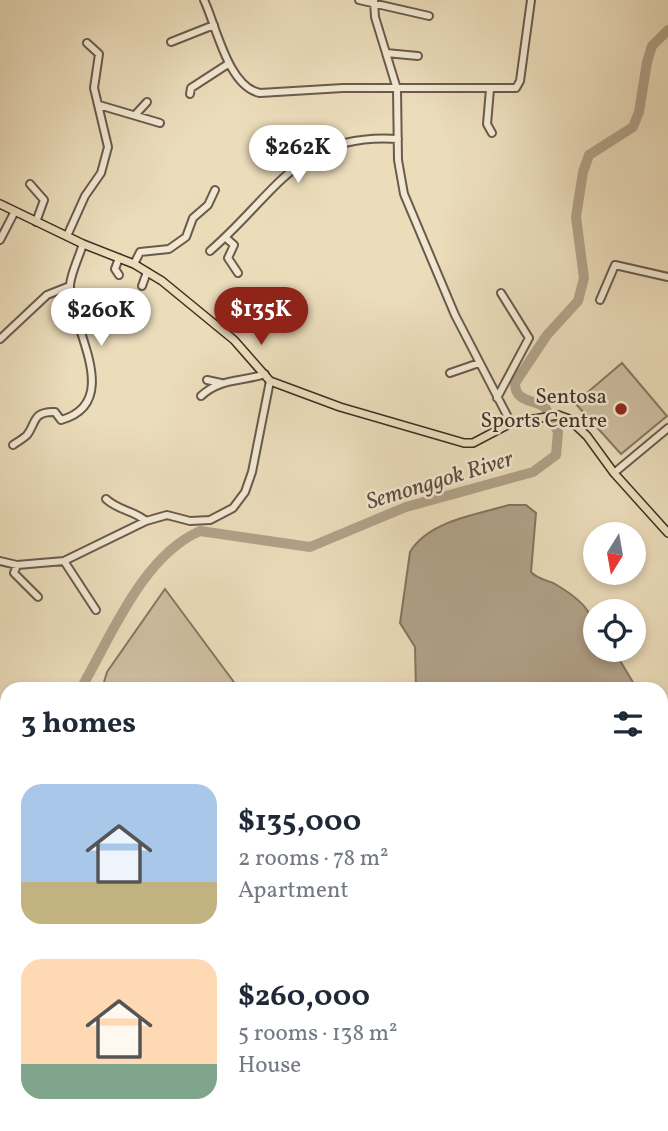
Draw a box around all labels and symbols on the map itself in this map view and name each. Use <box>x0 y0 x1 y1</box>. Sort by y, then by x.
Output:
pin: $262K <box>249 125 347 185</box>
pin: $260K <box>52 288 150 348</box>
pin: $135K <box>212 288 310 347</box>
place label: Sentosa Sports Centre <box>481 383 607 436</box>
marker: Sentosa Sports Centre <box>613 401 629 417</box>
water label: Semonggok River <box>362 443 518 519</box>
north arrow <box>583 522 646 584</box>

